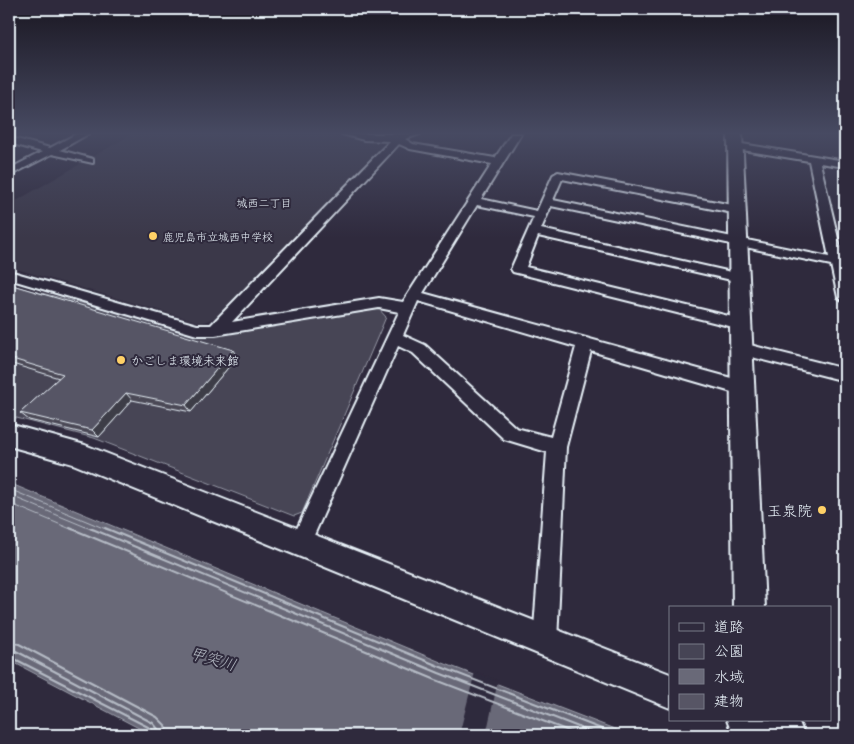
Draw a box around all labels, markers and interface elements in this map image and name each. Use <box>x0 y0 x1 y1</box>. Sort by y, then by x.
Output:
district label: 城西二丁目 <box>237 195 292 210</box>
place label: 鹿児島市立城西中学校 <box>163 229 273 244</box>
marker: 鹿児島市立城西中学校 <box>147 230 159 242</box>
place label: かごしま環境未来館 <box>131 352 239 368</box>
marker: かごしま環境未来館 <box>115 354 127 366</box>
place label: 玉泉院 <box>767 500 812 520</box>
marker: 玉泉院 <box>816 504 828 516</box>
legend <box>669 606 832 722</box>
text: 道路 <box>714 616 744 636</box>
text: 公園 <box>714 640 744 660</box>
water label: 甲突川 <box>187 641 239 675</box>
text: 水域 <box>714 666 744 686</box>
text: 建物 <box>714 690 744 710</box>

